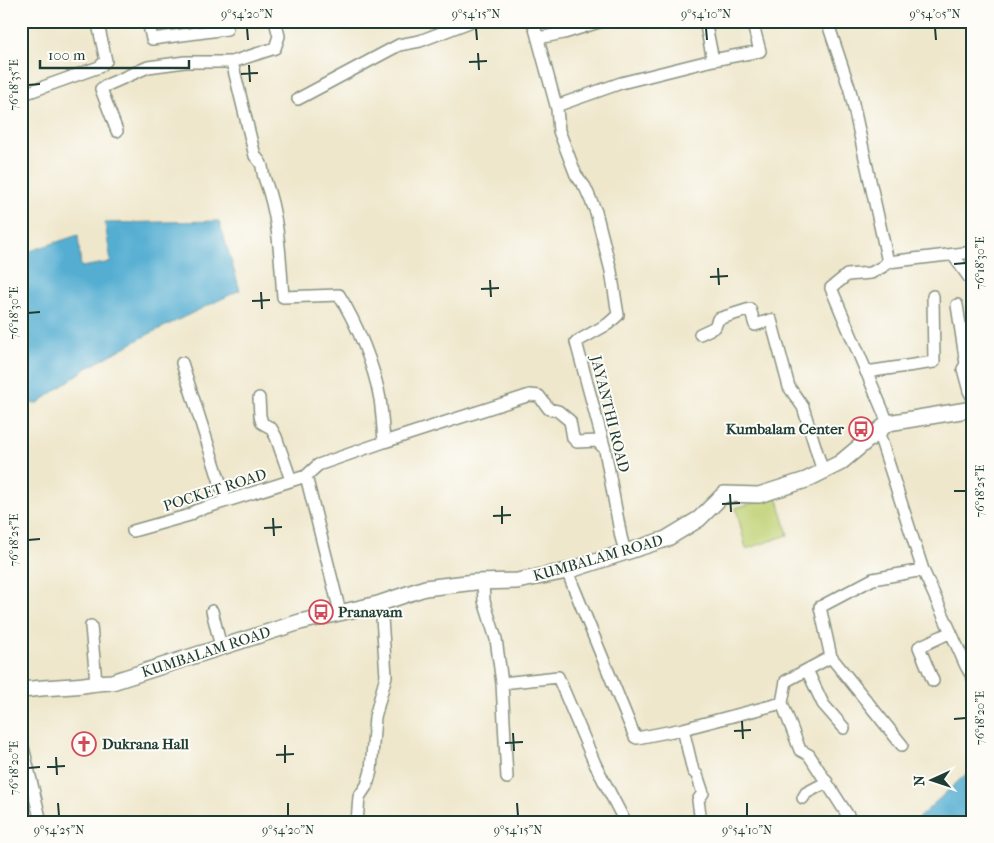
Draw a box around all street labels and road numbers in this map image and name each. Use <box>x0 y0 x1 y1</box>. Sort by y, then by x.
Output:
street label: JAYANTHI ROAD <box>587 353 633 474</box>
street label: POCKET ROAD <box>161 465 269 515</box>
street label: KUMBALAM ROAD <box>531 531 665 585</box>
street label: KUMBALAM ROAD <box>139 623 273 681</box>

